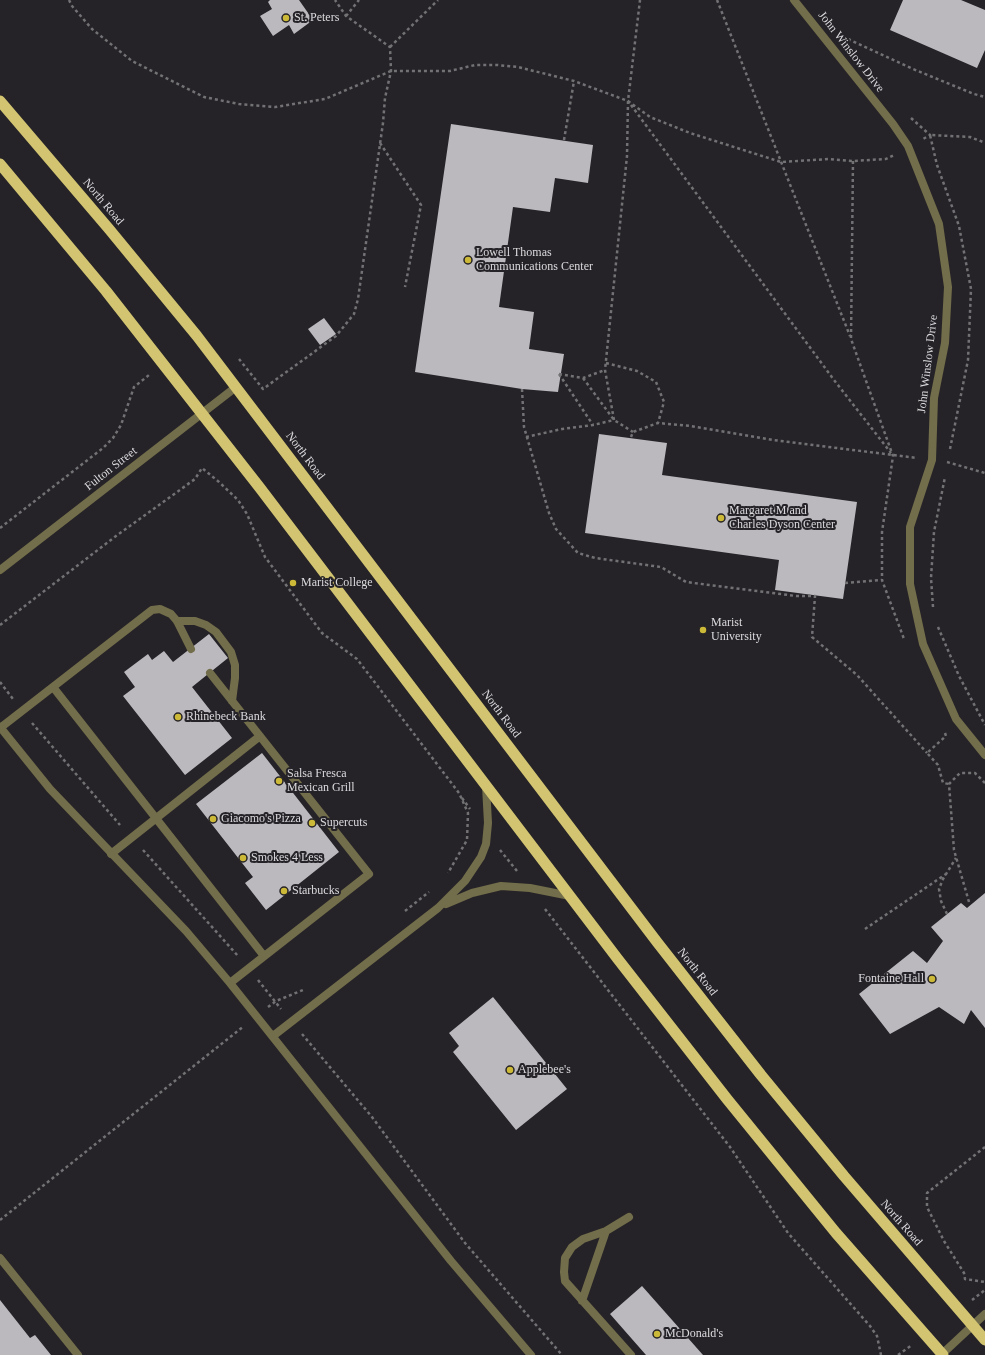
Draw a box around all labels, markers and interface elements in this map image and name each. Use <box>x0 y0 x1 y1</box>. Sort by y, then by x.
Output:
street label: John Winslow Drive <box>815 9 887 95</box>
place label: St. Peters <box>294 11 339 25</box>
marker: St. Peters <box>281 13 291 23</box>
street label: North Road <box>79 176 127 228</box>
place label: Lowell Thomas Communications Center <box>476 246 593 274</box>
marker: Lowell Thomas Communications Center <box>463 255 473 265</box>
street label: John Winslow Drive <box>915 314 941 414</box>
street label: North Road <box>282 429 328 483</box>
street label: Fulton Street <box>82 444 140 494</box>
place label: Margaret M and Charles Dyson Center <box>729 504 835 532</box>
marker: Margaret M and Charles Dyson Center <box>716 513 726 523</box>
place label: Marist College <box>301 576 373 590</box>
marker: Marist College <box>288 578 298 588</box>
place label: Marist University <box>711 616 762 644</box>
marker: Marist University <box>698 625 708 635</box>
street label: North Road <box>478 687 524 741</box>
place label: Rhinebeck Bank <box>186 710 266 724</box>
marker: Rhinebeck Bank <box>173 712 183 722</box>
place label: Salsa Fresca Mexican Grill <box>287 767 355 795</box>
marker: Salsa Fresca Mexican Grill <box>274 776 284 786</box>
place label: Giacomo's Pizza <box>221 812 301 826</box>
marker: Giacomo's Pizza <box>208 814 218 824</box>
place label: Supercuts <box>320 816 367 830</box>
marker: Supercuts <box>307 818 317 828</box>
place label: Smokes 4 Less <box>251 851 323 865</box>
marker: Smokes 4 Less <box>238 853 248 863</box>
place label: Starbucks <box>292 884 339 898</box>
marker: Starbucks <box>279 886 289 896</box>
street label: North Road <box>674 945 720 999</box>
place label: Fontaine Hall <box>858 972 924 986</box>
marker: Fontaine Hall <box>927 974 937 984</box>
place label: Applebee's <box>518 1063 571 1077</box>
marker: Applebee's <box>505 1065 515 1075</box>
street label: North Road <box>877 1197 925 1249</box>
place label: McDonald's <box>665 1327 723 1341</box>
marker: McDonald's <box>652 1329 662 1339</box>

